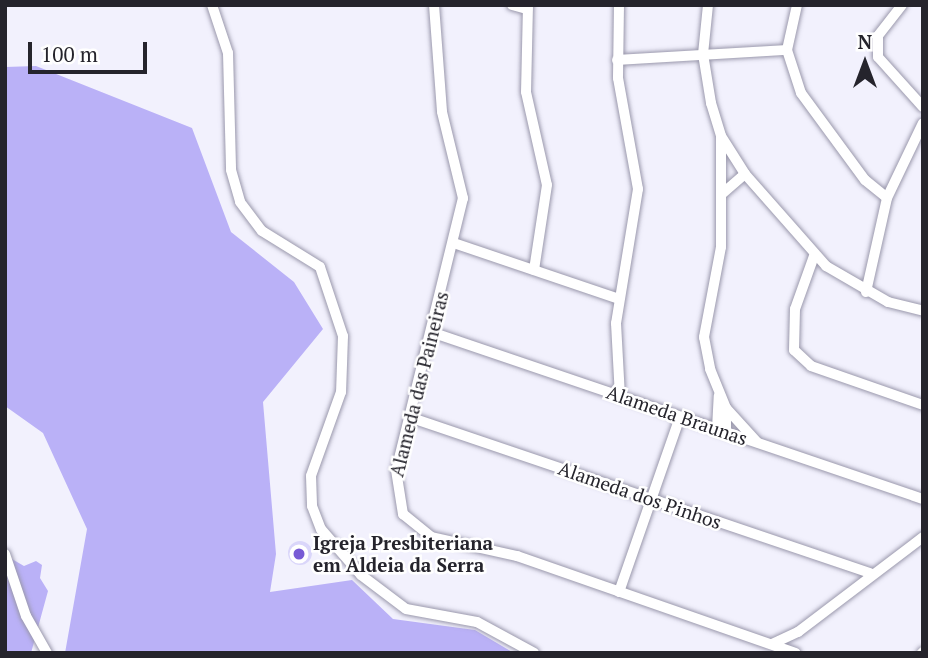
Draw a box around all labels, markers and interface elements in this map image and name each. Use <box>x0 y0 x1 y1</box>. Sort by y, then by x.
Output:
scale bar <box>32 28 150 72</box>
north arrow <box>830 28 900 98</box>
text: N <box>858 29 872 54</box>
text: 100 m <box>41 40 98 68</box>
street label: Alameda das Paineiras <box>385 289 453 479</box>
street label: Alameda Braunas <box>604 380 750 450</box>
street label: Alameda dos Pinhos <box>555 456 725 534</box>
place label: Igreja Presbiteriana em Aldeia da Serra <box>313 532 493 576</box>
marker: Igreja Presbiteriana em Aldeia da Serra <box>291 546 307 562</box>

